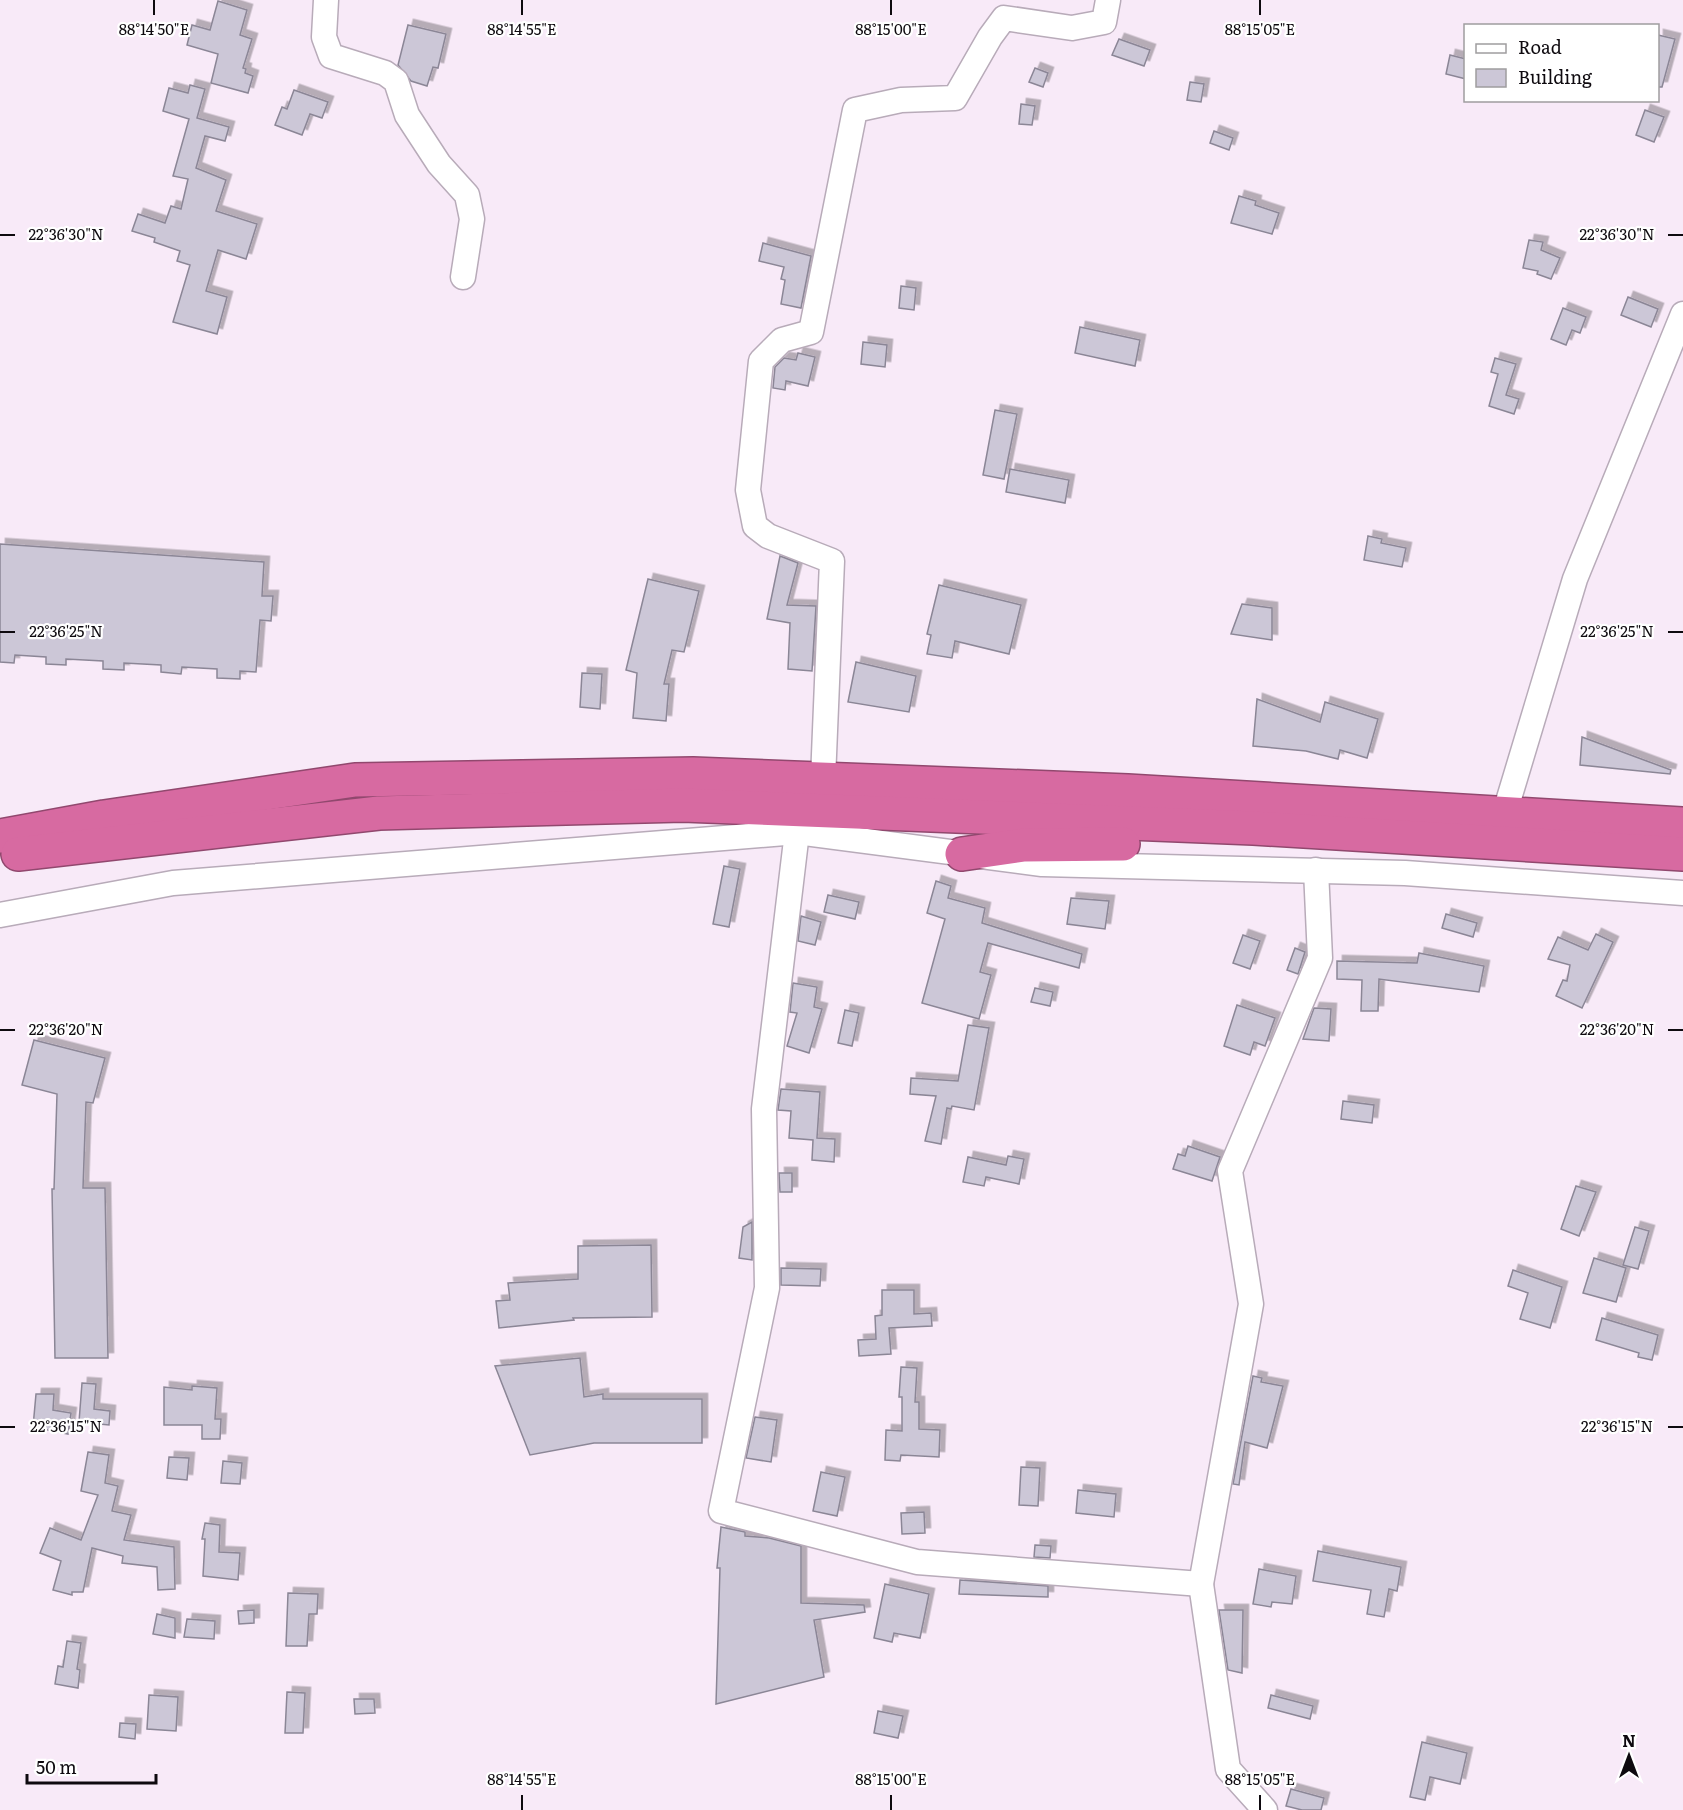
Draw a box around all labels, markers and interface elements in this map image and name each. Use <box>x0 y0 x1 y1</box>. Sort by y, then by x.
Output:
text: 88°14'50"E <box>119 17 189 40</box>
text: 88°14'55"E <box>487 17 557 40</box>
text: 88°15'00"E <box>855 17 927 40</box>
text: 88°15'05"E <box>1225 17 1295 40</box>
legend <box>1464 24 1659 102</box>
text: Road <box>1518 33 1562 60</box>
text: Building <box>1518 63 1593 90</box>
text: 22°36'30"N <box>29 222 103 245</box>
text: 22°36'30"N <box>1580 222 1654 245</box>
text: 22°36'25"N <box>29 619 103 642</box>
text: 22°36'25"N <box>1580 619 1654 642</box>
text: 22°36'20"N <box>29 1017 103 1040</box>
text: 22°36'20"N <box>1580 1017 1654 1040</box>
text: 22°36'15"N <box>30 1414 102 1437</box>
text: 22°36'15"N <box>1581 1414 1653 1437</box>
north arrow <box>1599 1726 1659 1786</box>
text: N <box>1622 1728 1636 1752</box>
scale bar <box>27 1747 156 1785</box>
text: 50 m <box>36 1753 77 1780</box>
text: 88°14'55"E <box>487 1767 557 1790</box>
text: 88°15'00"E <box>855 1767 927 1790</box>
text: 88°15'05"E <box>1225 1767 1295 1790</box>

